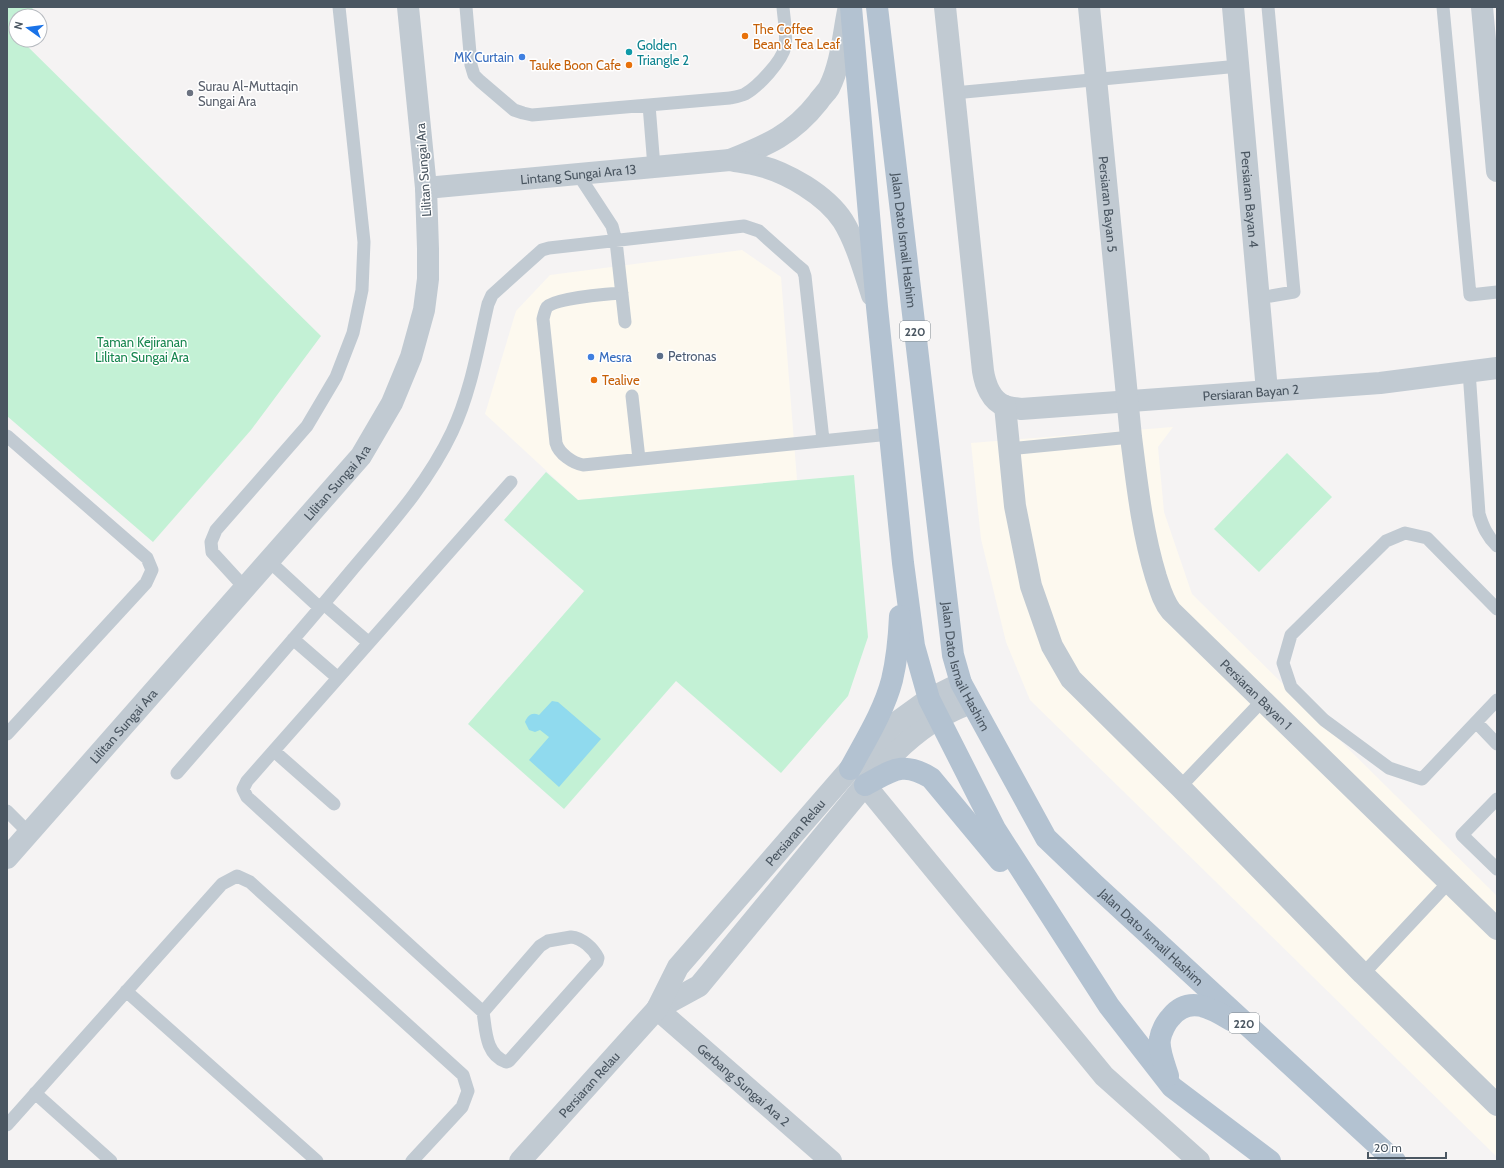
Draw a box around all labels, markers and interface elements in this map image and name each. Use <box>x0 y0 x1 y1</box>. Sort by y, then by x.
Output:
north arrow <box>8 8 48 48</box>
text: N <box>11 20 26 31</box>
place label: The Coffee Bean & Tea Leaf <box>753 21 841 52</box>
marker: The Coffee Bean & Tea Leaf <box>740 31 750 41</box>
place label: Golden Triangle 2 <box>637 37 689 68</box>
marker: Golden Triangle 2 <box>624 47 634 57</box>
place label: MK Curtain <box>454 49 514 65</box>
marker: MK Curtain <box>517 52 527 62</box>
place label: Tauke Boon Cafe <box>529 57 621 73</box>
marker: Tauke Boon Cafe <box>624 60 634 70</box>
place label: Surau Al-Muttaqin Sungai Ara <box>198 78 298 109</box>
marker: Surau Al-Muttaqin Sungai Ara <box>185 88 195 98</box>
street label: Lilitan Sungai Ara <box>412 122 434 218</box>
street label: Persiaran Bayan 4 <box>1238 150 1262 249</box>
street label: Persiaran Bayan 5 <box>1096 155 1121 253</box>
street label: Lintang Sungai Ara 13 <box>520 161 637 187</box>
street label: Jalan Dato Ismail Hashim <box>888 171 920 309</box>
road number: 220 <box>900 321 930 341</box>
park label: Taman Kejiranan Lilitan Sungai Ara <box>95 334 190 365</box>
place label: Petronas <box>668 348 717 364</box>
place label: Mesra <box>599 349 632 365</box>
marker: Petronas <box>655 351 665 361</box>
marker: Mesra <box>586 352 596 362</box>
place label: Tealive <box>602 372 640 388</box>
marker: Tealive <box>589 375 599 385</box>
street label: Persiaran Bayan 2 <box>1202 381 1300 404</box>
street label: Lilitan Sungai Ara <box>300 441 374 523</box>
street label: Jalan Dato Ismail Hashim <box>939 600 994 734</box>
street label: Persiaran Bayan 1 <box>1217 656 1296 733</box>
street label: Lilitan Sungai Ara <box>86 685 161 767</box>
street label: Persiaran Relau <box>762 795 828 869</box>
street label: Jalan Dato Ismail Hashim <box>1095 884 1207 989</box>
road number: 220 <box>1229 1013 1259 1033</box>
street label: Gerbang Sungai Ara 2 <box>694 1040 793 1130</box>
street label: Persiaran Relau <box>555 1048 623 1121</box>
scale bar <box>1368 1134 1446 1160</box>
text: 20 m <box>1374 1140 1402 1155</box>

